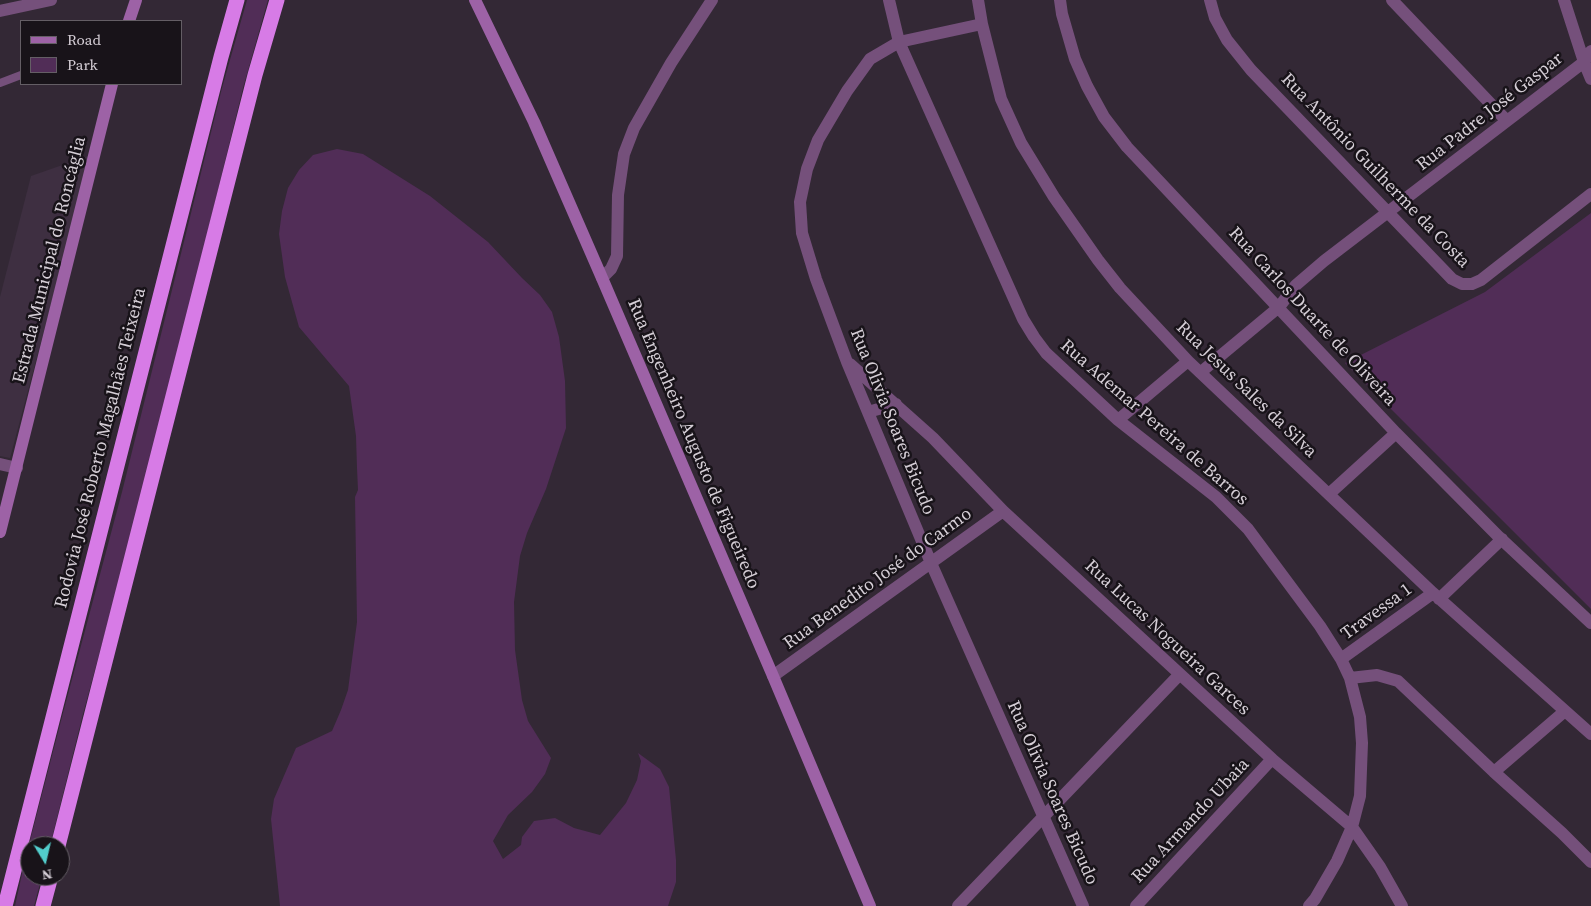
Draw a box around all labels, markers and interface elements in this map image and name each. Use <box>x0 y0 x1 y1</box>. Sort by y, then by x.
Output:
legend <box>20 20 182 85</box>
text: Road <box>67 29 101 50</box>
street label: Rua Padre José Gaspar <box>1412 48 1568 176</box>
text: Park <box>67 54 98 75</box>
street label: Rua Antônio Guilherme da Costa <box>1276 69 1474 273</box>
street label: Estrada Municipal do Roncáglia <box>9 134 91 386</box>
street label: Rua Carlos Duarte de Oliveira <box>1223 223 1401 411</box>
street label: Rodovia José Roberto Magalhães Teixeira <box>51 286 151 610</box>
street label: Rua Engenheiro Augusto de Figueiredo <box>622 296 764 592</box>
street label: Rua Jesus Sales da Silva <box>1171 317 1321 463</box>
street label: Rua Olivia Soares Bicudo <box>845 326 939 518</box>
street label: Rua Ademar Pereira de Barros <box>1055 335 1253 511</box>
street label: Rua Benedito José do Carmo <box>780 503 976 655</box>
street label: Rua Lucas Nogueira Garces <box>1080 556 1254 720</box>
street label: Travessa 1 <box>1337 579 1417 645</box>
street label: Rua Olivia Soares Bicudo <box>1002 698 1102 888</box>
street label: Rua Armando Ubaia <box>1128 754 1254 888</box>
north arrow <box>20 836 70 886</box>
text: N <box>41 864 54 886</box>

